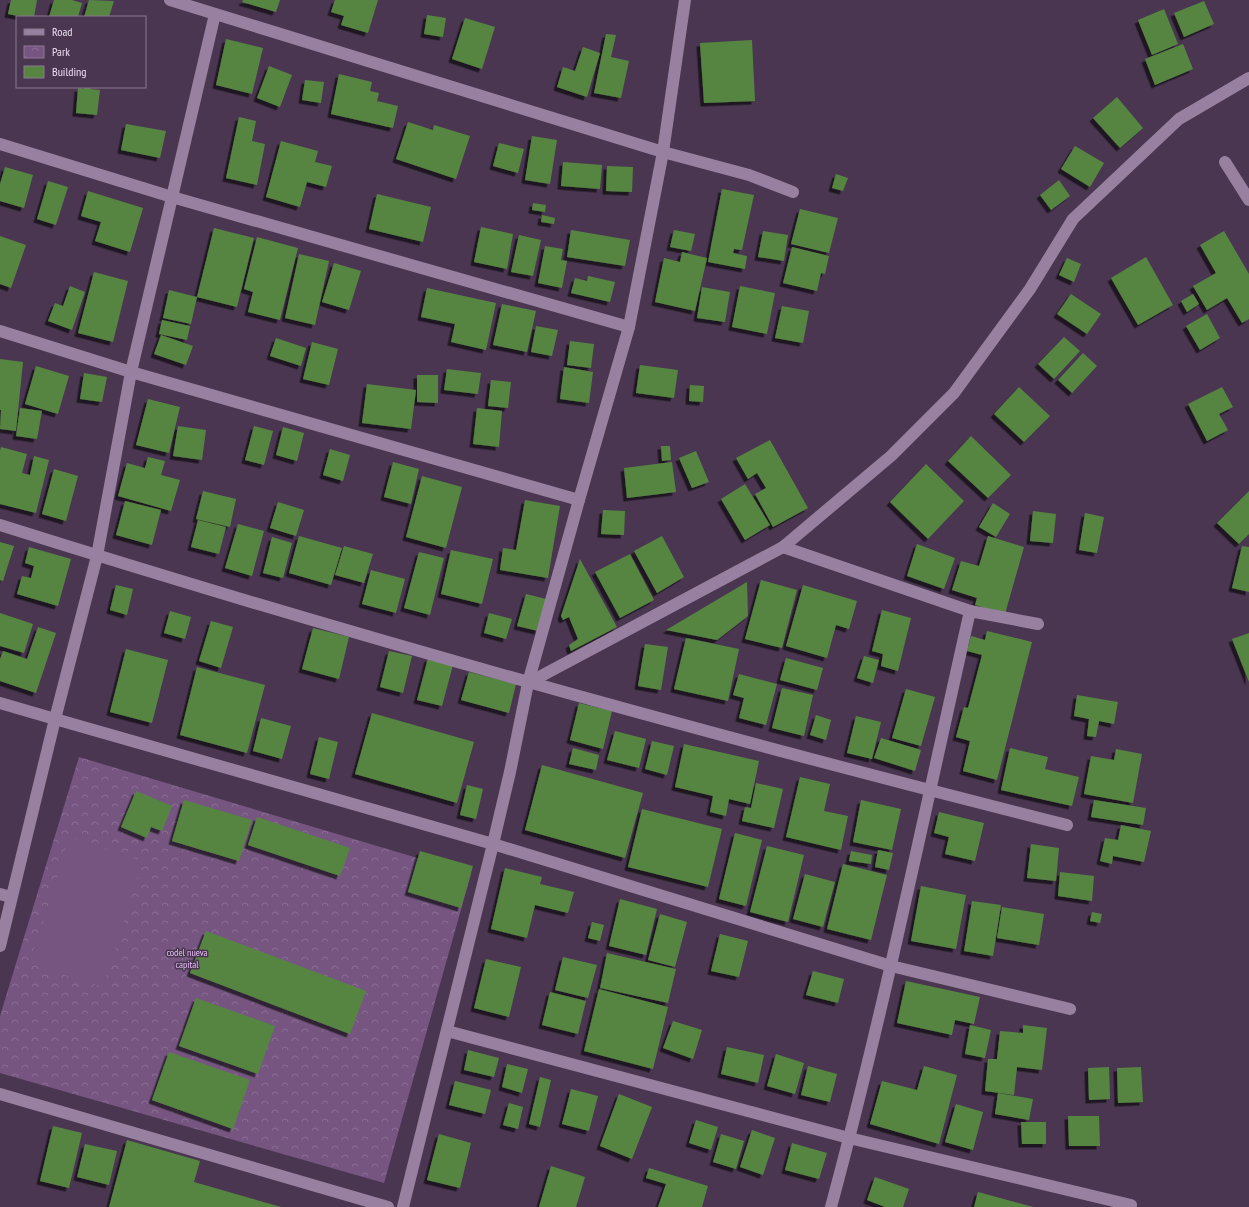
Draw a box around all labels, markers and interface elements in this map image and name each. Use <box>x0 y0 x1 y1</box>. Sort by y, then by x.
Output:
legend <box>16 16 146 88</box>
text: Road <box>52 24 72 39</box>
text: Park <box>52 44 70 59</box>
text: Building <box>52 64 87 79</box>
park label: codel nueva capital <box>166 946 208 971</box>

